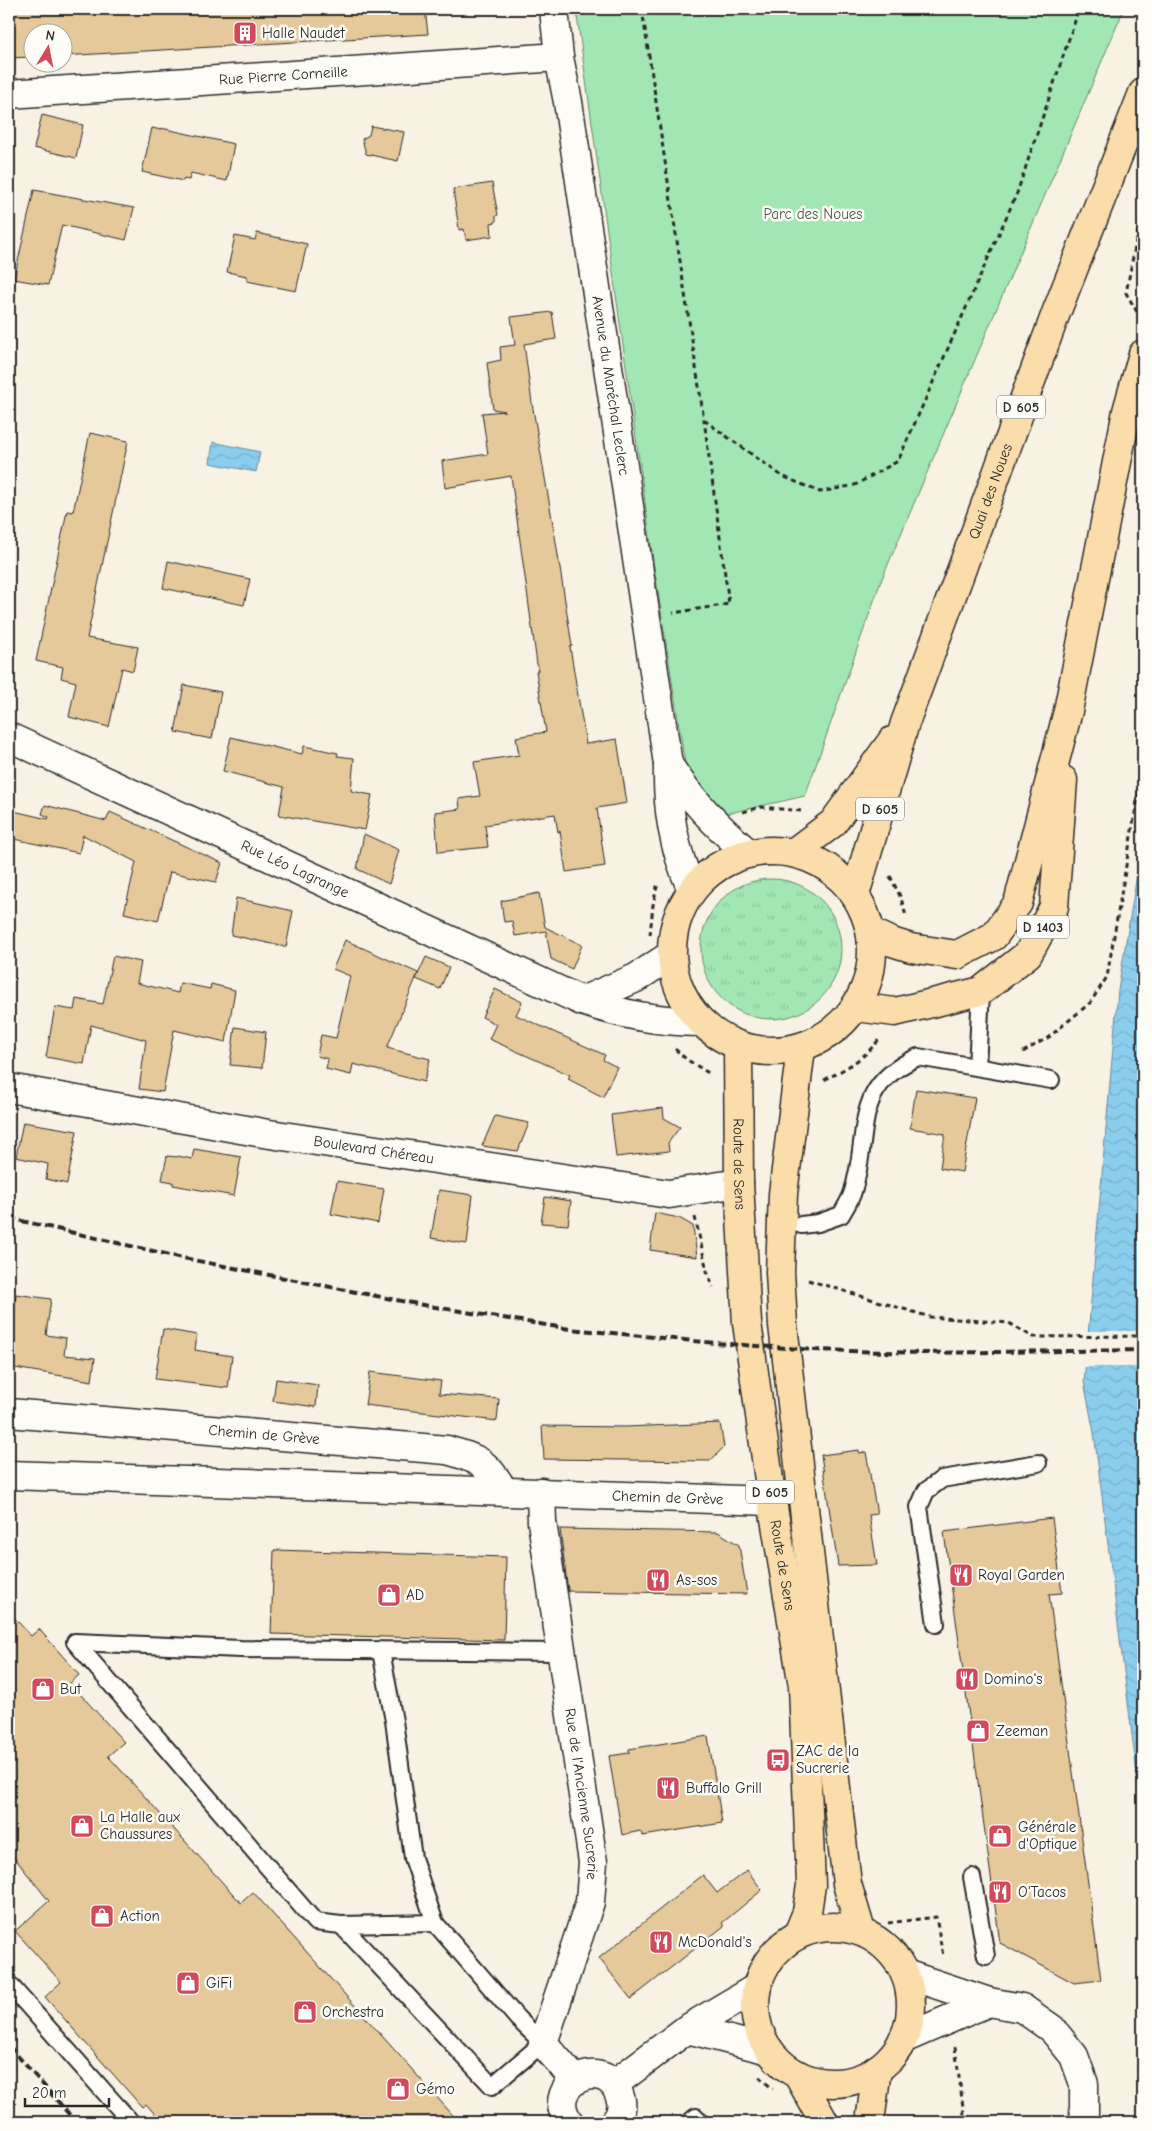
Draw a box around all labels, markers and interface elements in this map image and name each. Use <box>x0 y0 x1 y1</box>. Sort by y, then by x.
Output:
building icon: Halle Naudet <box>232 20 258 46</box>
north arrow <box>22 22 72 72</box>
place label: Halle Naudet <box>262 24 345 42</box>
text: N <box>44 27 56 45</box>
street label: Rue Pierre Corneille <box>218 62 349 89</box>
park label: Parc des Noues <box>763 205 863 223</box>
street label: Avenue du Maréchal Leclerc <box>588 294 633 477</box>
road number: D 605 <box>997 396 1045 418</box>
street label: Quai des Noues <box>965 441 1016 542</box>
road number: D 605 <box>856 798 904 821</box>
street label: Rue Léo Lagrange <box>238 836 352 902</box>
road number: D 1403 <box>1017 916 1069 939</box>
street label: Route de Sens <box>730 1118 750 1210</box>
street label: Boulevard Chéreau <box>312 1132 435 1168</box>
street label: Chemin de Grève <box>208 1421 321 1448</box>
road number: D 605 <box>746 1480 794 1504</box>
street label: Chemin de Grève <box>612 1487 724 1508</box>
street label: Route de Sens <box>766 1518 799 1612</box>
restaurant icon: Royal Garden <box>948 1562 974 1588</box>
place label: Royal Garden <box>978 1566 1065 1584</box>
restaurant icon: As-sos <box>645 1567 671 1593</box>
place label: As-sos <box>676 1571 717 1589</box>
shop icon: AD <box>376 1582 402 1608</box>
place label: AD <box>406 1586 424 1604</box>
restaurant icon: Domino's <box>954 1666 980 1692</box>
place label: Domino's <box>984 1670 1043 1688</box>
shop icon: But <box>30 1676 56 1702</box>
place label: But <box>60 1680 82 1698</box>
street label: Rue de l'Ancienne Sucrerie <box>561 1707 602 1881</box>
shop icon: Zeeman <box>965 1718 991 1744</box>
place label: Zeeman <box>996 1722 1048 1740</box>
place label: ZAC de la Sucrerie <box>796 1742 859 1777</box>
bus stop icon: ZAC de la Sucrerie <box>765 1747 791 1773</box>
restaurant icon: Buffalo Grill <box>655 1775 681 1801</box>
place label: Buffalo Grill <box>686 1779 762 1797</box>
place label: La Halle aux Chaussures <box>100 1808 181 1843</box>
shop icon: La Halle aux Chaussures <box>69 1813 95 1839</box>
place label: Générale d'Optique <box>1018 1818 1077 1853</box>
shop icon: Générale d'Optique <box>987 1823 1013 1849</box>
restaurant icon: O'Tacos <box>987 1879 1013 1905</box>
place label: O'Tacos <box>1018 1883 1066 1901</box>
shop icon: Action <box>89 1903 115 1929</box>
place label: Action <box>120 1907 160 1925</box>
restaurant icon: McDonald's <box>648 1929 674 1955</box>
place label: McDonald's <box>678 1933 752 1951</box>
shop icon: GiFi <box>175 1970 201 1996</box>
place label: GiFi <box>206 1974 232 1992</box>
shop icon: Orchestra <box>292 1999 318 2025</box>
place label: Orchestra <box>322 2003 384 2021</box>
scale bar <box>25 2076 109 2108</box>
shop icon: Gémo <box>385 2076 411 2102</box>
place label: Gémo <box>416 2080 455 2098</box>
text: 20 m <box>32 2084 66 2102</box>

